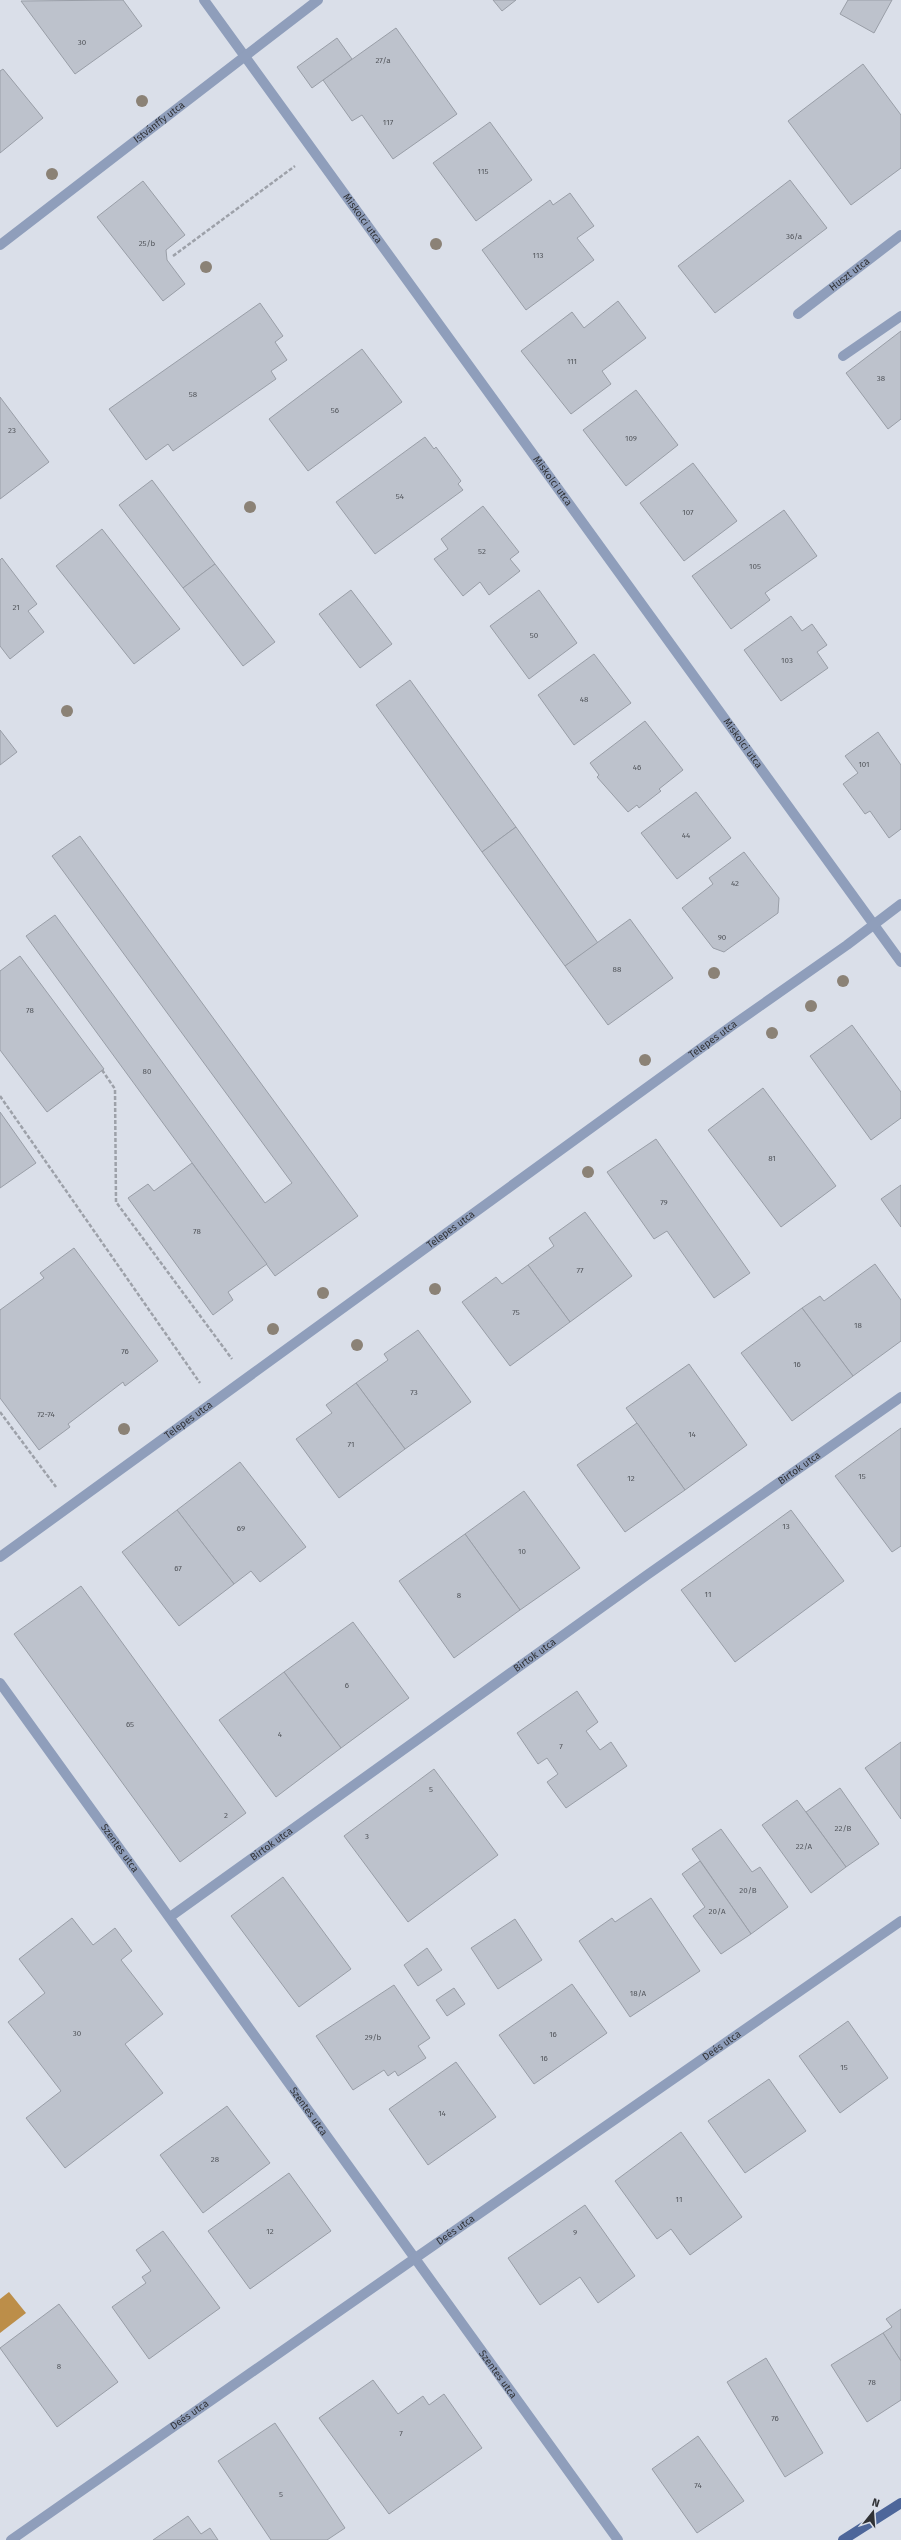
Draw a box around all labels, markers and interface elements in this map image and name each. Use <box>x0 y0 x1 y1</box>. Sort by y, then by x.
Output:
house number: 30 <box>78 38 87 47</box>
house number: 27/a <box>375 56 391 65</box>
street label: Istvánffy utca <box>131 99 187 146</box>
house number: 117 <box>383 118 394 127</box>
house number: 115 <box>478 167 488 176</box>
street label: Miskolci utca <box>340 191 385 246</box>
house number: 36/a <box>786 232 802 241</box>
house number: 25/b <box>139 239 156 248</box>
house number: 113 <box>533 251 543 260</box>
street label: Huszt utca <box>827 255 872 294</box>
house number: 111 <box>567 357 577 366</box>
house number: 38 <box>877 374 886 383</box>
house number: 58 <box>189 390 198 399</box>
house number: 56 <box>331 406 339 415</box>
house number: 23 <box>8 426 16 435</box>
house number: 109 <box>625 434 637 443</box>
street label: Miskolci utca <box>530 454 575 508</box>
house number: 54 <box>396 492 405 501</box>
house number: 107 <box>682 508 694 517</box>
house number: 52 <box>478 547 486 556</box>
house number: 105 <box>749 562 761 571</box>
house number: 21 <box>12 603 20 612</box>
house number: 50 <box>530 631 539 640</box>
house number: 103 <box>781 656 793 665</box>
house number: 48 <box>580 695 589 704</box>
street label: Miskolci utca <box>721 716 765 771</box>
house number: 101 <box>858 760 870 769</box>
house number: 46 <box>633 763 641 772</box>
house number: 44 <box>682 831 691 840</box>
house number: 42 <box>731 879 739 888</box>
house number: 90 <box>718 933 727 942</box>
house number: 88 <box>613 965 622 974</box>
house number: 78 <box>26 1006 34 1015</box>
street label: Telepes utca <box>687 1018 739 1061</box>
house number: 80 <box>143 1067 152 1076</box>
house number: 81 <box>768 1154 776 1163</box>
house number: 79 <box>660 1198 668 1207</box>
street label: Telepes utca <box>424 1208 477 1251</box>
house number: 78 <box>193 1227 201 1236</box>
house number: 77 <box>576 1266 584 1275</box>
house number: 75 <box>512 1308 520 1317</box>
house number: 18 <box>854 1321 863 1330</box>
house number: 76 <box>121 1347 129 1356</box>
house number: 16 <box>793 1360 801 1369</box>
house number: 73 <box>410 1388 418 1397</box>
street label: Telepes utca <box>162 1399 215 1442</box>
house number: 72-74 <box>37 1410 56 1419</box>
house number: 14 <box>688 1430 697 1439</box>
house number: 71 <box>348 1440 354 1449</box>
street label: Birtok utca <box>776 1449 823 1487</box>
house number: 15 <box>858 1472 866 1481</box>
house number: 12 <box>627 1474 635 1483</box>
house number: 13 <box>782 1522 790 1531</box>
house number: 69 <box>237 1524 245 1533</box>
house number: 10 <box>518 1547 526 1556</box>
house number: 67 <box>174 1564 182 1573</box>
house number: 11 <box>705 1590 711 1599</box>
house number: 8 <box>457 1591 462 1600</box>
street label: Birtok utca <box>511 1636 558 1675</box>
house number: 6 <box>345 1681 349 1690</box>
house number: 65 <box>126 1720 134 1729</box>
house number: 4 <box>278 1730 283 1739</box>
house number: 7 <box>559 1742 563 1751</box>
house number: 5 <box>429 1785 433 1794</box>
house number: 2 <box>224 1811 228 1820</box>
street label: Szentes utca <box>98 1822 141 1875</box>
house number: 22/B <box>835 1824 852 1833</box>
street label: Birtok utca <box>248 1825 295 1863</box>
house number: 3 <box>365 1832 369 1841</box>
house number: 22/A <box>796 1842 813 1851</box>
house number: 20/B <box>739 1886 757 1895</box>
house number: 20/A <box>709 1907 726 1916</box>
house number: 18/A <box>630 1989 647 1998</box>
street label: Deés utca <box>700 2028 743 2063</box>
house number: 30 <box>73 2029 82 2038</box>
house number: 16 <box>549 2030 557 2039</box>
house number: 29/b <box>365 2033 382 2042</box>
house number: 16 <box>540 2054 548 2063</box>
house number: 15 <box>840 2063 848 2072</box>
street label: Szentes utca <box>287 2085 330 2138</box>
house number: 14 <box>438 2109 447 2118</box>
house number: 28 <box>211 2155 220 2164</box>
house number: 11 <box>676 2195 682 2204</box>
street label: Deés utca <box>434 2213 477 2248</box>
house number: 12 <box>266 2227 274 2236</box>
house number: 9 <box>573 2228 577 2237</box>
street label: Szentes utca <box>476 2348 519 2401</box>
house number: 8 <box>57 2362 62 2371</box>
house number: 78 <box>868 2378 876 2387</box>
street label: Deés utca <box>168 2397 211 2433</box>
house number: 76 <box>771 2414 779 2423</box>
house number: 7 <box>399 2429 403 2438</box>
house number: 74 <box>694 2481 702 2490</box>
house number: 5 <box>279 2490 283 2499</box>
north arrow <box>853 2492 893 2532</box>
text: N <box>870 2496 881 2510</box>

